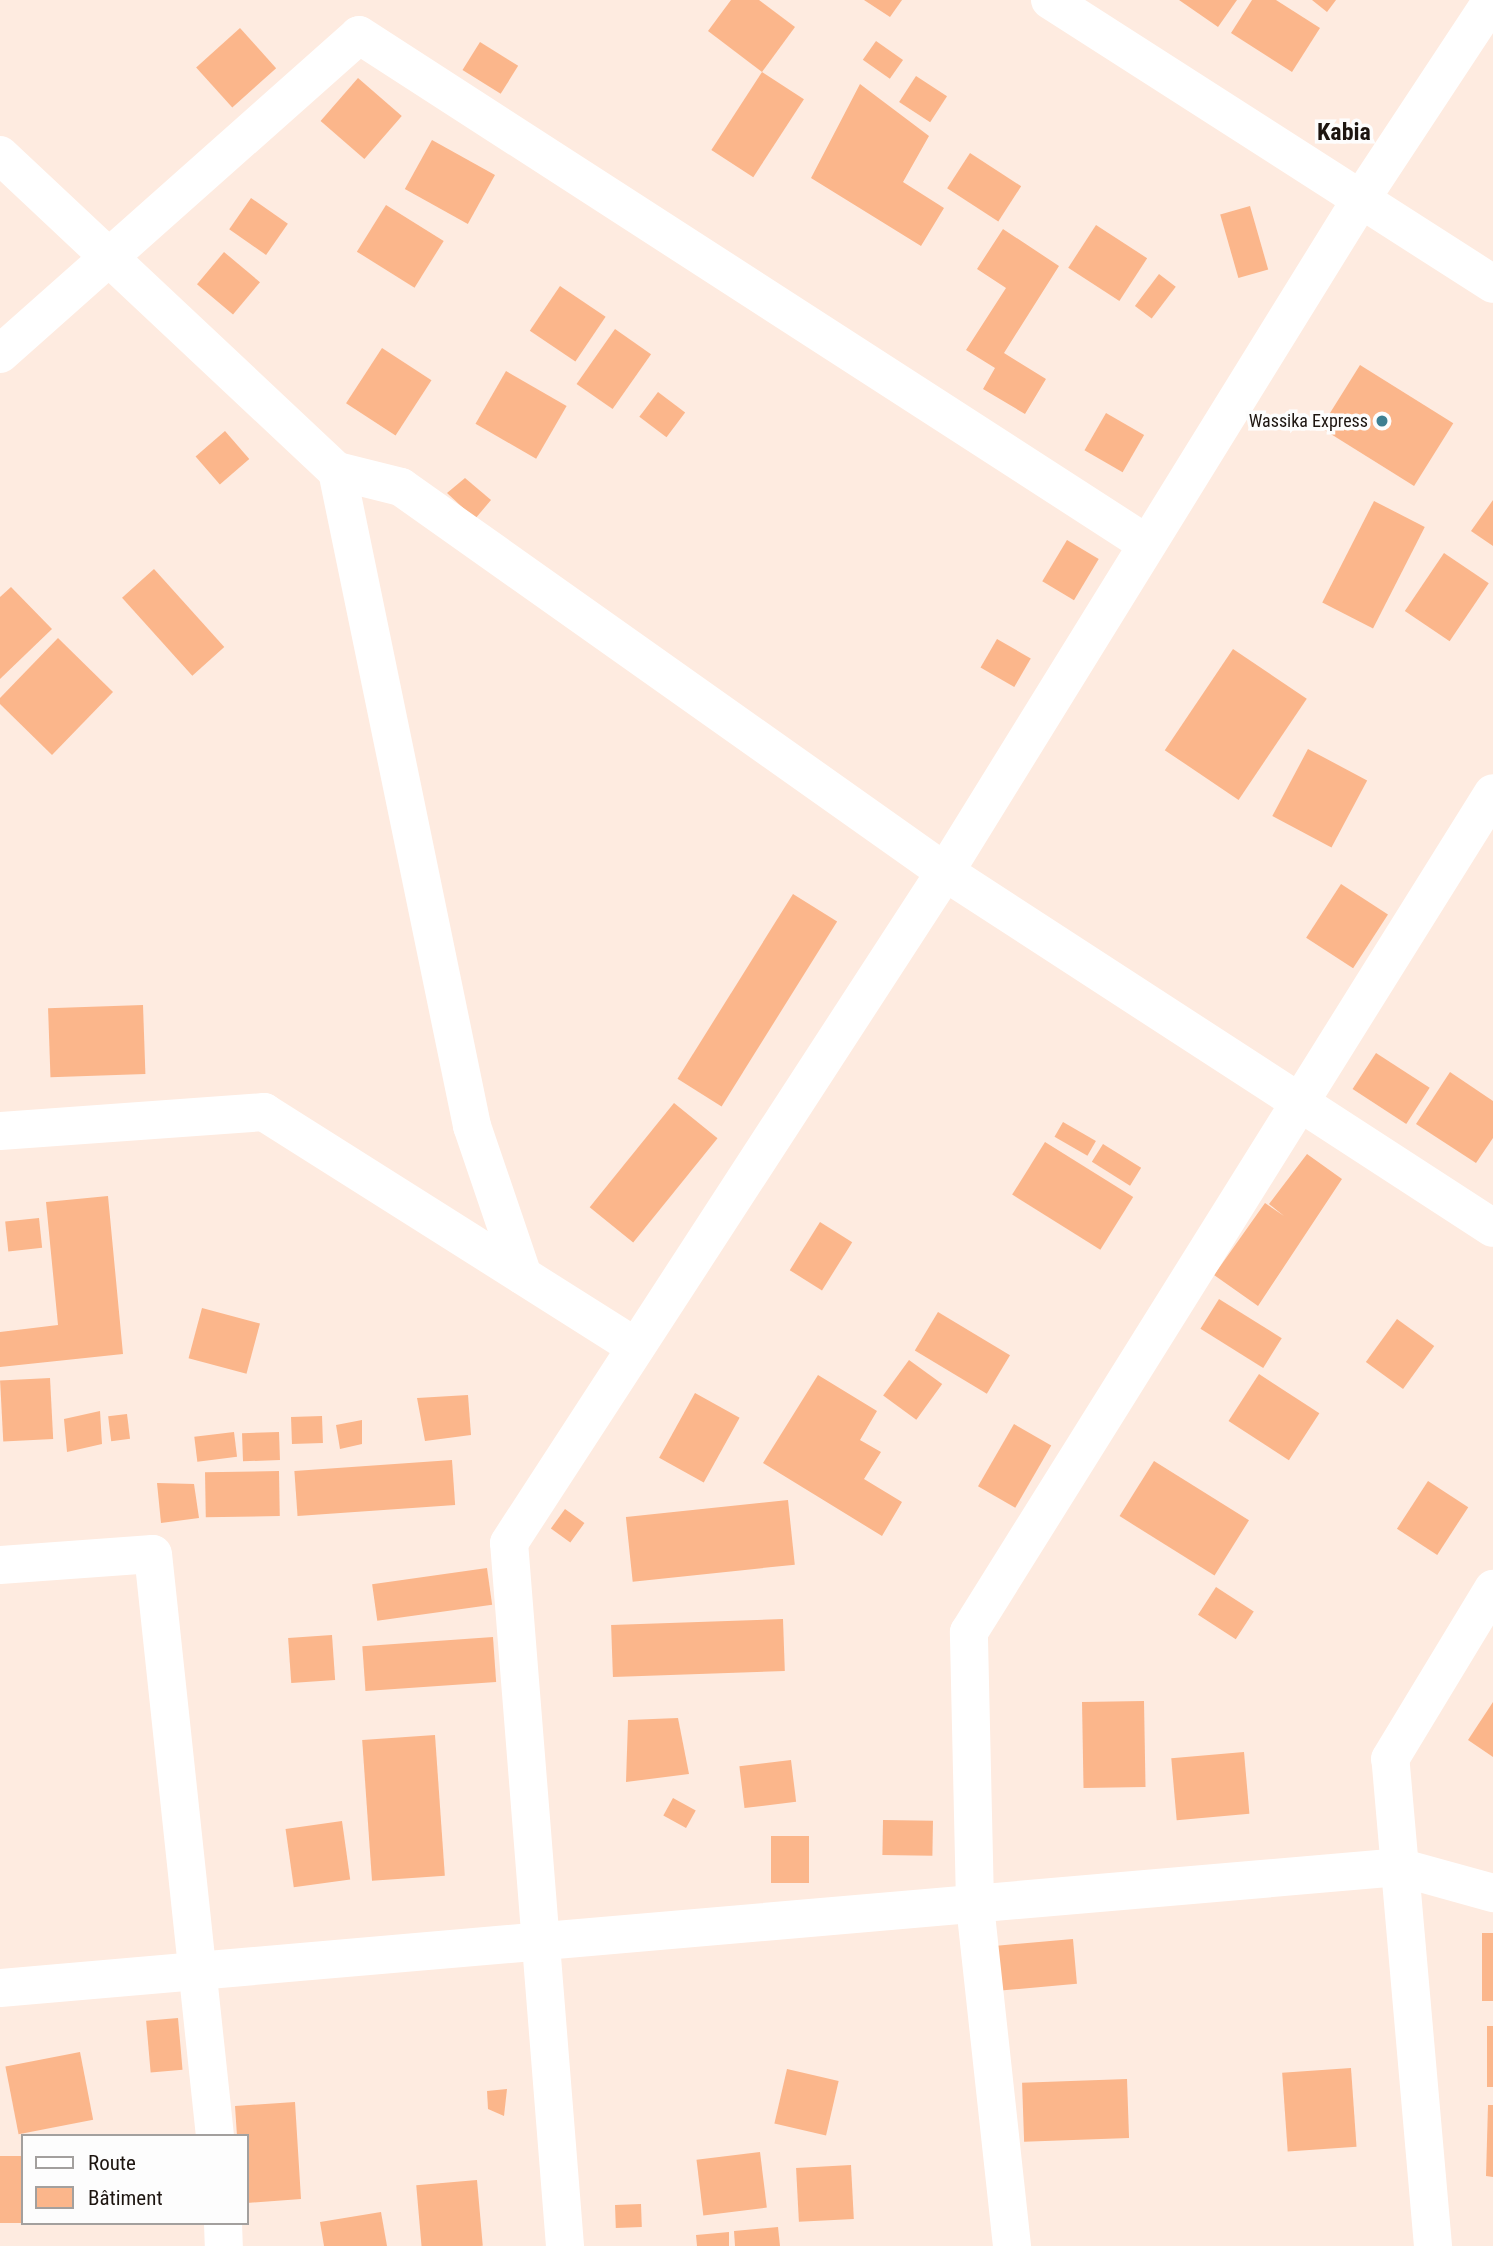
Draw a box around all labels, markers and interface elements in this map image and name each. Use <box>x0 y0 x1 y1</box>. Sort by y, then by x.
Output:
district label: Kabia <box>1317 119 1371 147</box>
place label: Wassika Express <box>1249 410 1368 432</box>
marker: Wassika Express <box>1374 413 1390 429</box>
legend <box>21 2134 248 2225</box>
text: Route <box>88 2151 136 2175</box>
text: Bâtiment <box>88 2186 163 2210</box>

